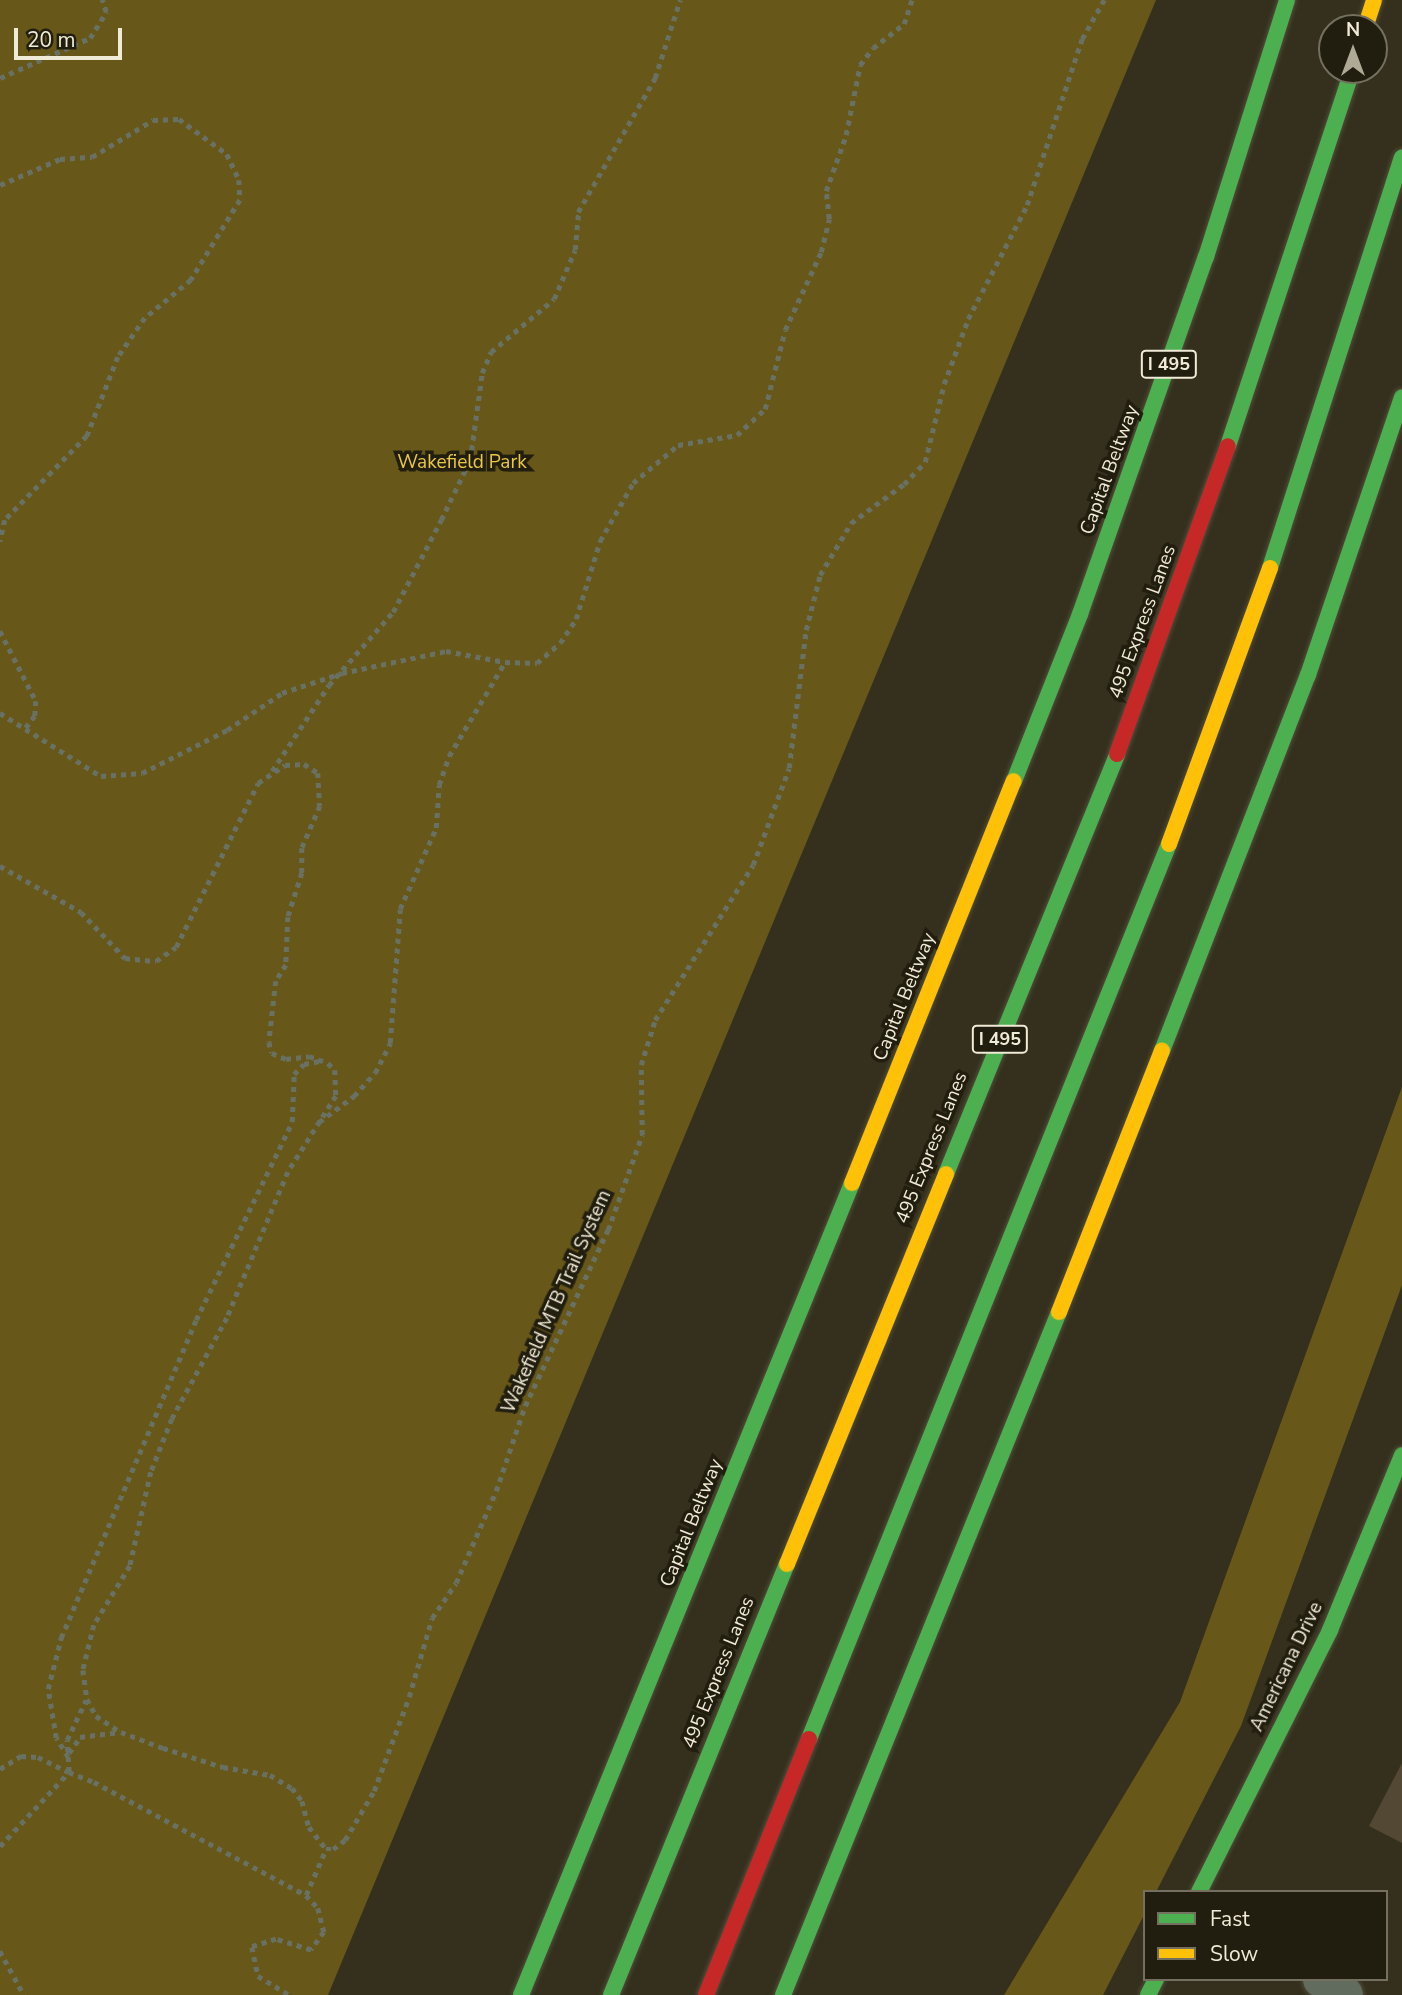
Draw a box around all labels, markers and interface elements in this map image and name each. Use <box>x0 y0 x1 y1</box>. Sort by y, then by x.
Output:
scale bar <box>18 14 126 58</box>
north arrow <box>1318 14 1388 84</box>
text: N <box>1346 17 1360 43</box>
text: 20 m <box>27 26 76 54</box>
road number: I 495 <box>1139 350 1199 378</box>
street label: Capital Beltway <box>1076 402 1144 538</box>
park label: Wakefield Park <box>397 452 527 474</box>
street label: 495 Express Lanes <box>1105 542 1181 702</box>
street label: Capital Beltway <box>869 930 941 1064</box>
road number: I 495 <box>970 1024 1030 1054</box>
street label: 495 Express Lanes <box>891 1069 973 1227</box>
street label: Wakefield MTB Trail System <box>497 1187 617 1417</box>
street label: Capital Beltway <box>656 1456 728 1590</box>
street label: 495 Express Lanes <box>678 1594 760 1752</box>
street label: Americana Drive <box>1246 1599 1328 1735</box>
legend <box>1143 1890 1388 1981</box>
text: Fast <box>1210 1905 1250 1933</box>
text: Slow <box>1210 1940 1258 1968</box>

